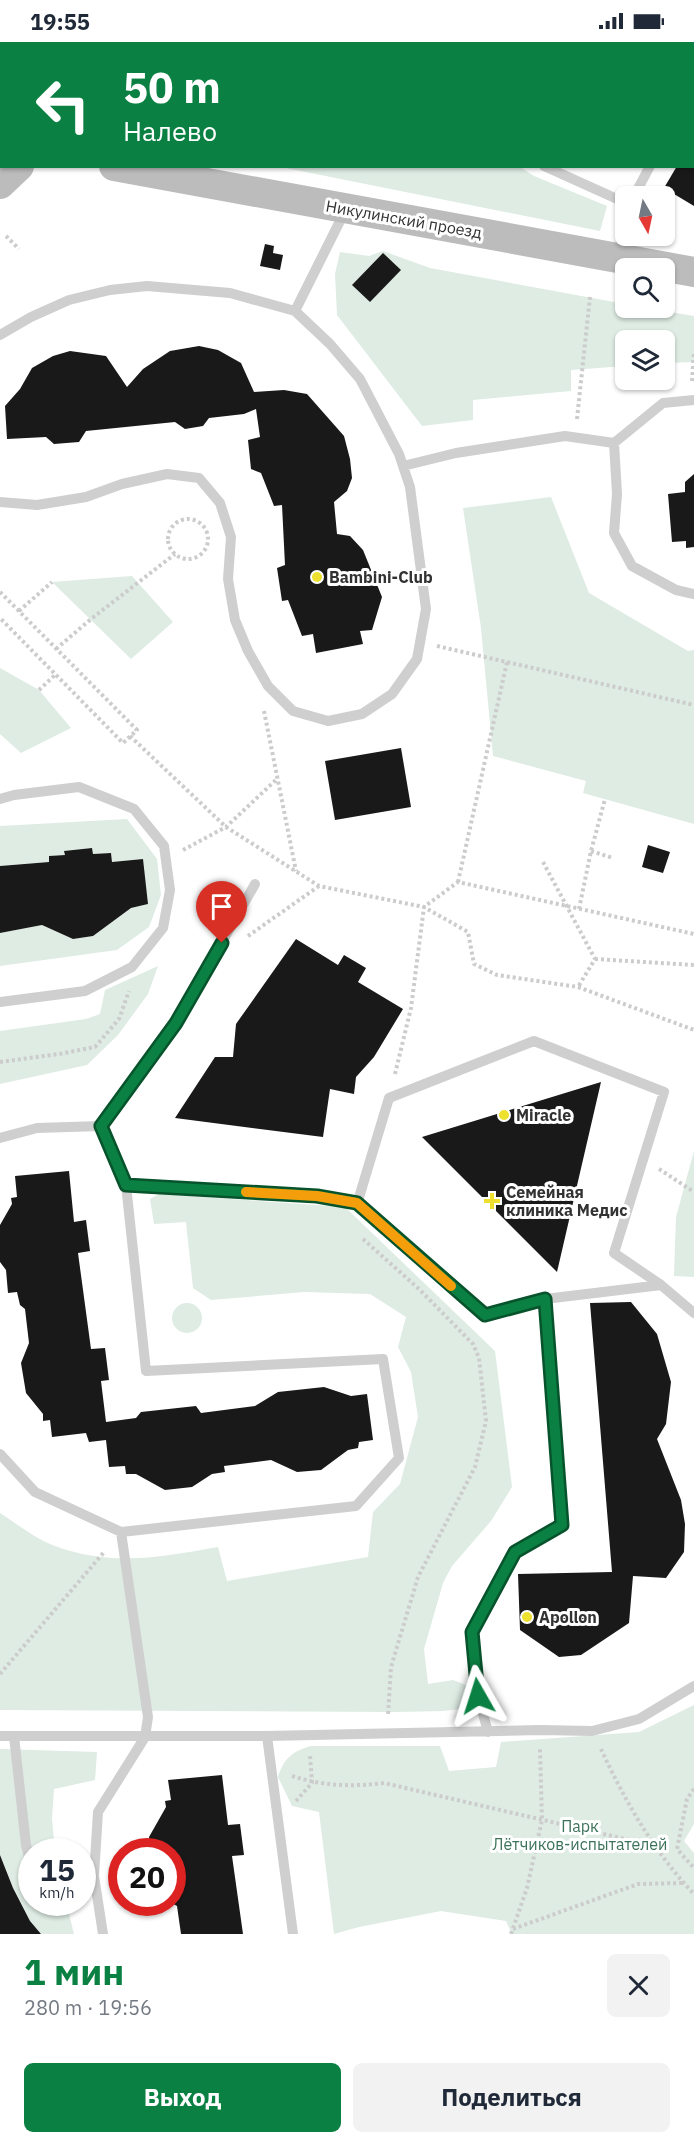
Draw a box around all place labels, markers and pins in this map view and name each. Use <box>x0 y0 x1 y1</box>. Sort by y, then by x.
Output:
place label: Bambini-Club <box>329 567 433 587</box>
marker: Bambini-Club <box>310 570 324 584</box>
pin <box>196 881 247 943</box>
place label: Miracle <box>516 1105 571 1125</box>
marker: Miracle <box>497 1108 511 1122</box>
place label: Семейная клиника Медис <box>506 1182 627 1220</box>
marker: Семейная клиника Медис <box>483 1192 501 1210</box>
place label: Apollon <box>539 1607 597 1627</box>
marker: Apollon <box>520 1610 534 1624</box>

